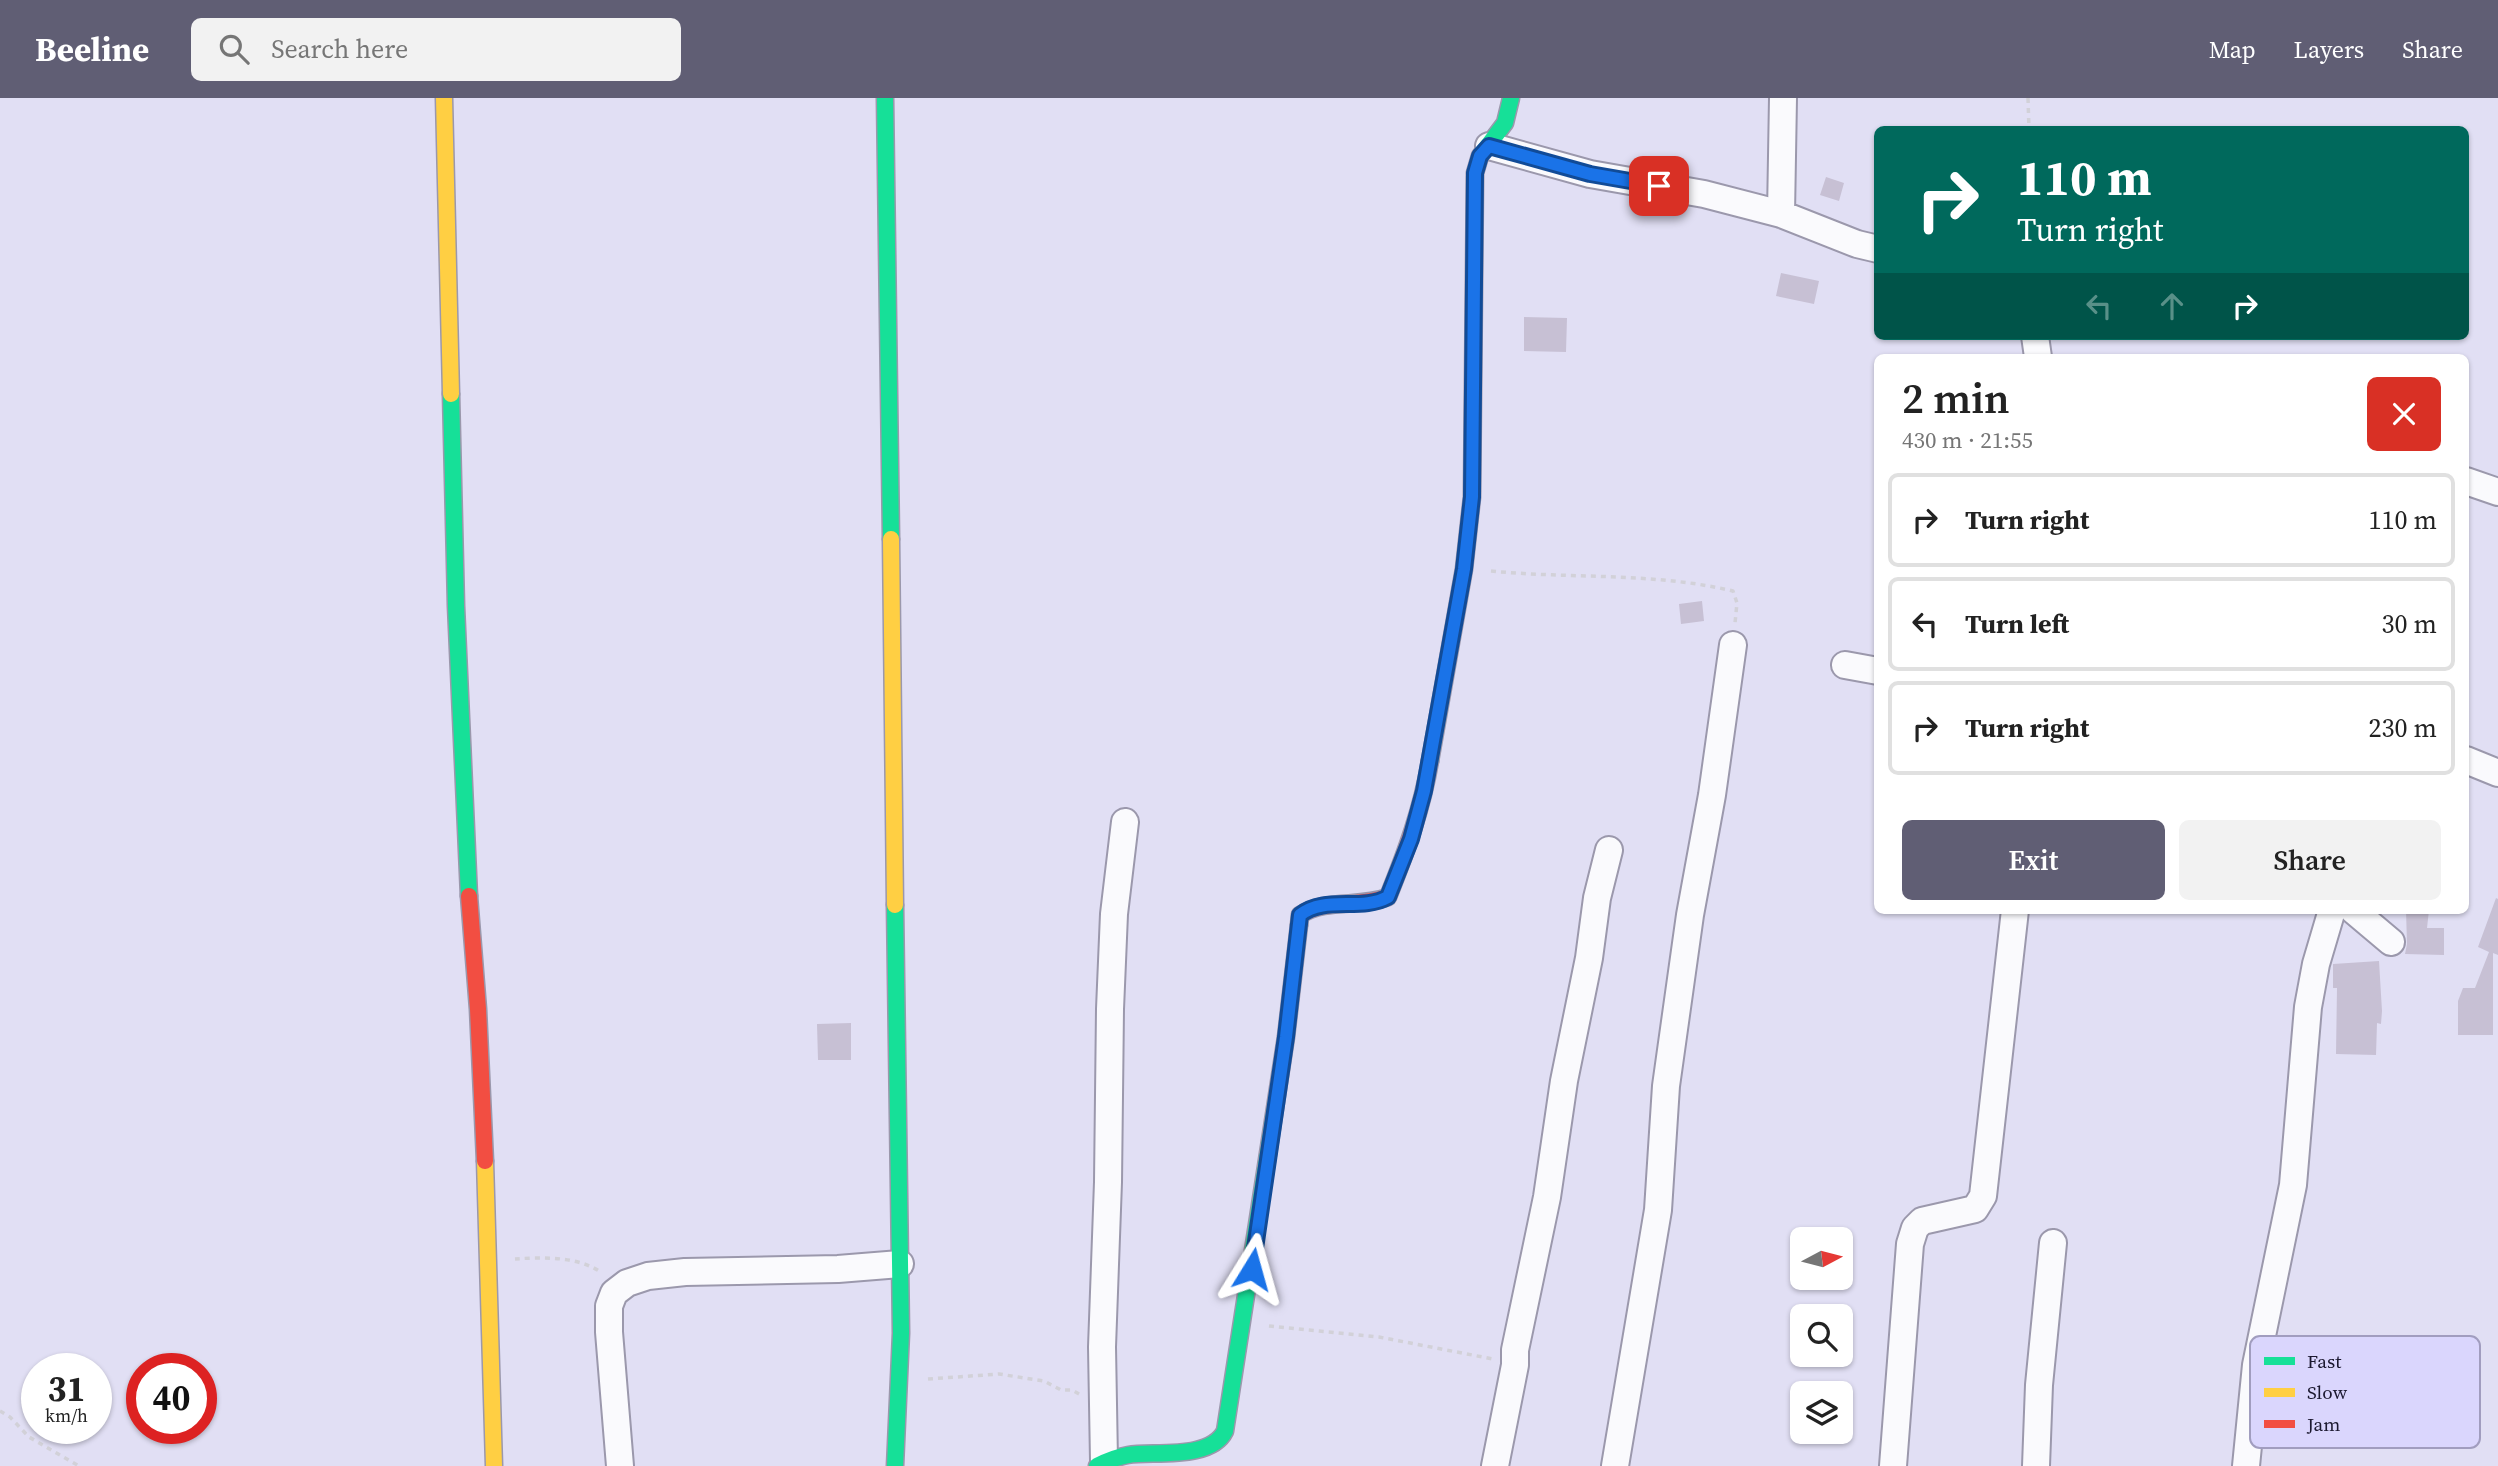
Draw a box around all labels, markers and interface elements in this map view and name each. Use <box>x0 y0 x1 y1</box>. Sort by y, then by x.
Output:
search box <box>191 18 681 81</box>
text: Beeline <box>35 27 149 72</box>
icon: search <box>215 30 253 68</box>
text: Search here <box>271 31 408 67</box>
text: Map <box>2209 33 2256 66</box>
text: Layers <box>2294 33 2364 66</box>
text: Share <box>2402 33 2463 66</box>
text: 110 m <box>2017 144 2152 211</box>
icon: right <box>1902 154 1993 245</box>
pin <box>1629 156 1689 216</box>
icon: arrive <box>1640 167 1678 205</box>
text: Turn right <box>2017 208 2163 252</box>
icon: left <box>2080 287 2118 325</box>
icon: ahead <box>2153 287 2191 325</box>
icon: right <box>2226 287 2264 325</box>
text: 2 min <box>1902 369 2010 427</box>
button: close <box>2367 377 2441 451</box>
text: 430 m · 21:55 <box>1902 424 2033 456</box>
icon: right <box>1906 501 1944 539</box>
text: Turn right <box>1965 502 2089 538</box>
text: 110 m <box>2369 502 2437 538</box>
icon: left <box>1906 605 1944 643</box>
text: Turn left <box>1965 606 2069 642</box>
text: 30 m <box>2382 606 2437 642</box>
icon: right <box>1906 709 1944 747</box>
text: Turn right <box>1965 710 2089 746</box>
text: 230 m <box>2369 710 2437 746</box>
button: Exit <box>1902 820 2165 900</box>
button: Share <box>2179 820 2441 900</box>
north arrow <box>1790 1227 1853 1290</box>
map controls <box>1790 1227 1853 1444</box>
position arrow <box>1215 1232 1289 1306</box>
button: search <box>1790 1304 1853 1367</box>
legend <box>2250 1336 2480 1448</box>
text: Fast <box>2307 1348 2342 1374</box>
speed limit sign: 40 <box>126 1353 217 1444</box>
text: 31 <box>48 1365 85 1413</box>
text: Slow <box>2307 1379 2348 1405</box>
button: layers <box>1790 1381 1853 1444</box>
text: km/h <box>45 1403 88 1428</box>
text: Jam <box>2306 1411 2340 1437</box>

